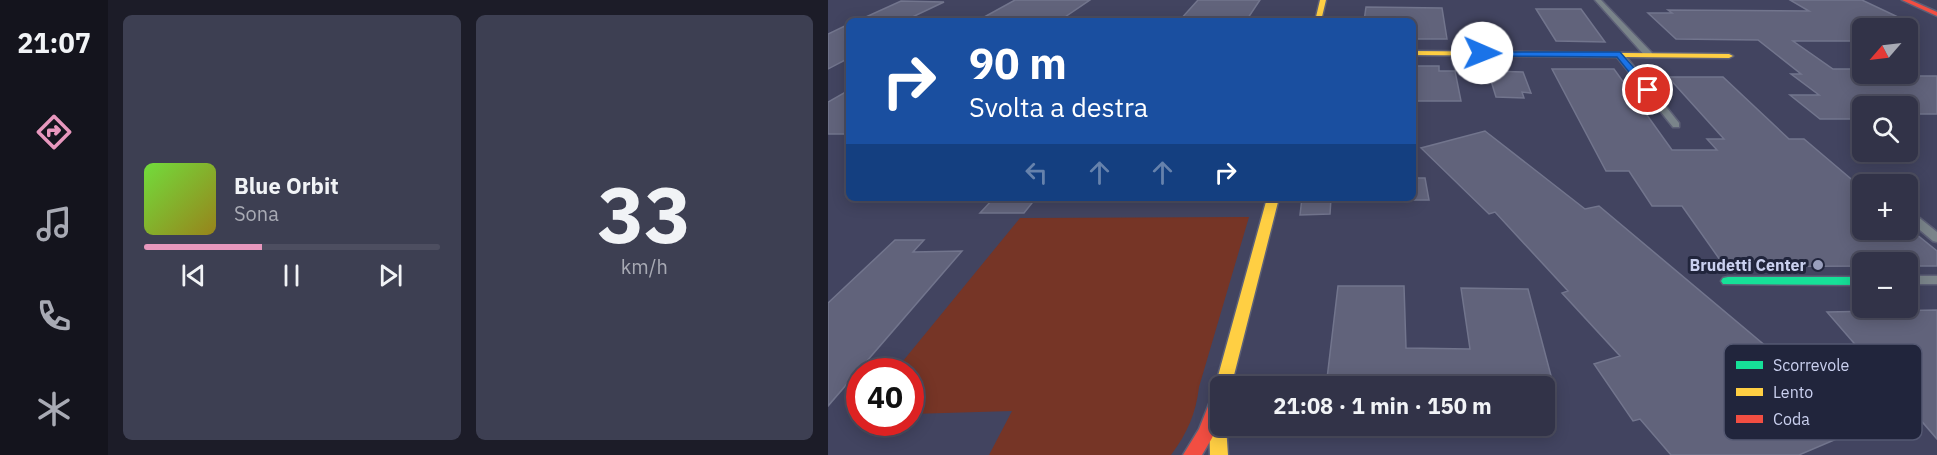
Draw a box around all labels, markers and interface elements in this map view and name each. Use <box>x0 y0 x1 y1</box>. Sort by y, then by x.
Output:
north arrow <box>1852 18 1918 84</box>
map controls <box>1852 18 1918 318</box>
position arrow <box>1450 21 1514 85</box>
text: 21:07 <box>17 25 91 60</box>
text: 90 m <box>969 36 1067 91</box>
icon: right <box>870 42 948 120</box>
pin <box>1622 64 1673 115</box>
icon: arrive <box>1631 73 1664 106</box>
text: Svolta a destra <box>969 89 1148 124</box>
button: search <box>1852 96 1918 162</box>
icon: directions <box>33 111 75 153</box>
icon: left <box>1020 156 1053 189</box>
icon: ahead <box>1083 156 1116 189</box>
icon: ahead <box>1146 156 1179 189</box>
icon: right <box>1209 156 1242 189</box>
text: 33 <box>597 163 691 264</box>
text: Blue Orbit <box>234 171 339 200</box>
button: + <box>1852 174 1918 240</box>
text: Sona <box>234 200 279 227</box>
icon: music <box>33 203 75 245</box>
button: − <box>1852 252 1918 318</box>
text: km/h <box>621 253 668 280</box>
place label: Brudetti Center <box>1690 255 1807 275</box>
marker: Brudetti Center <box>1811 258 1825 272</box>
icon: previous <box>177 259 210 292</box>
icon: pause <box>275 259 308 292</box>
icon: next <box>374 259 407 292</box>
icon: phone <box>33 295 75 337</box>
legend <box>1724 344 1922 440</box>
text: Scorrevole <box>1773 355 1850 375</box>
speed limit sign: 40 <box>846 358 924 436</box>
text: Lento <box>1773 382 1813 402</box>
icon: climate <box>33 388 75 430</box>
text: 21:08 · 1 min · 150 m <box>1273 391 1492 420</box>
text: Coda <box>1773 409 1810 429</box>

